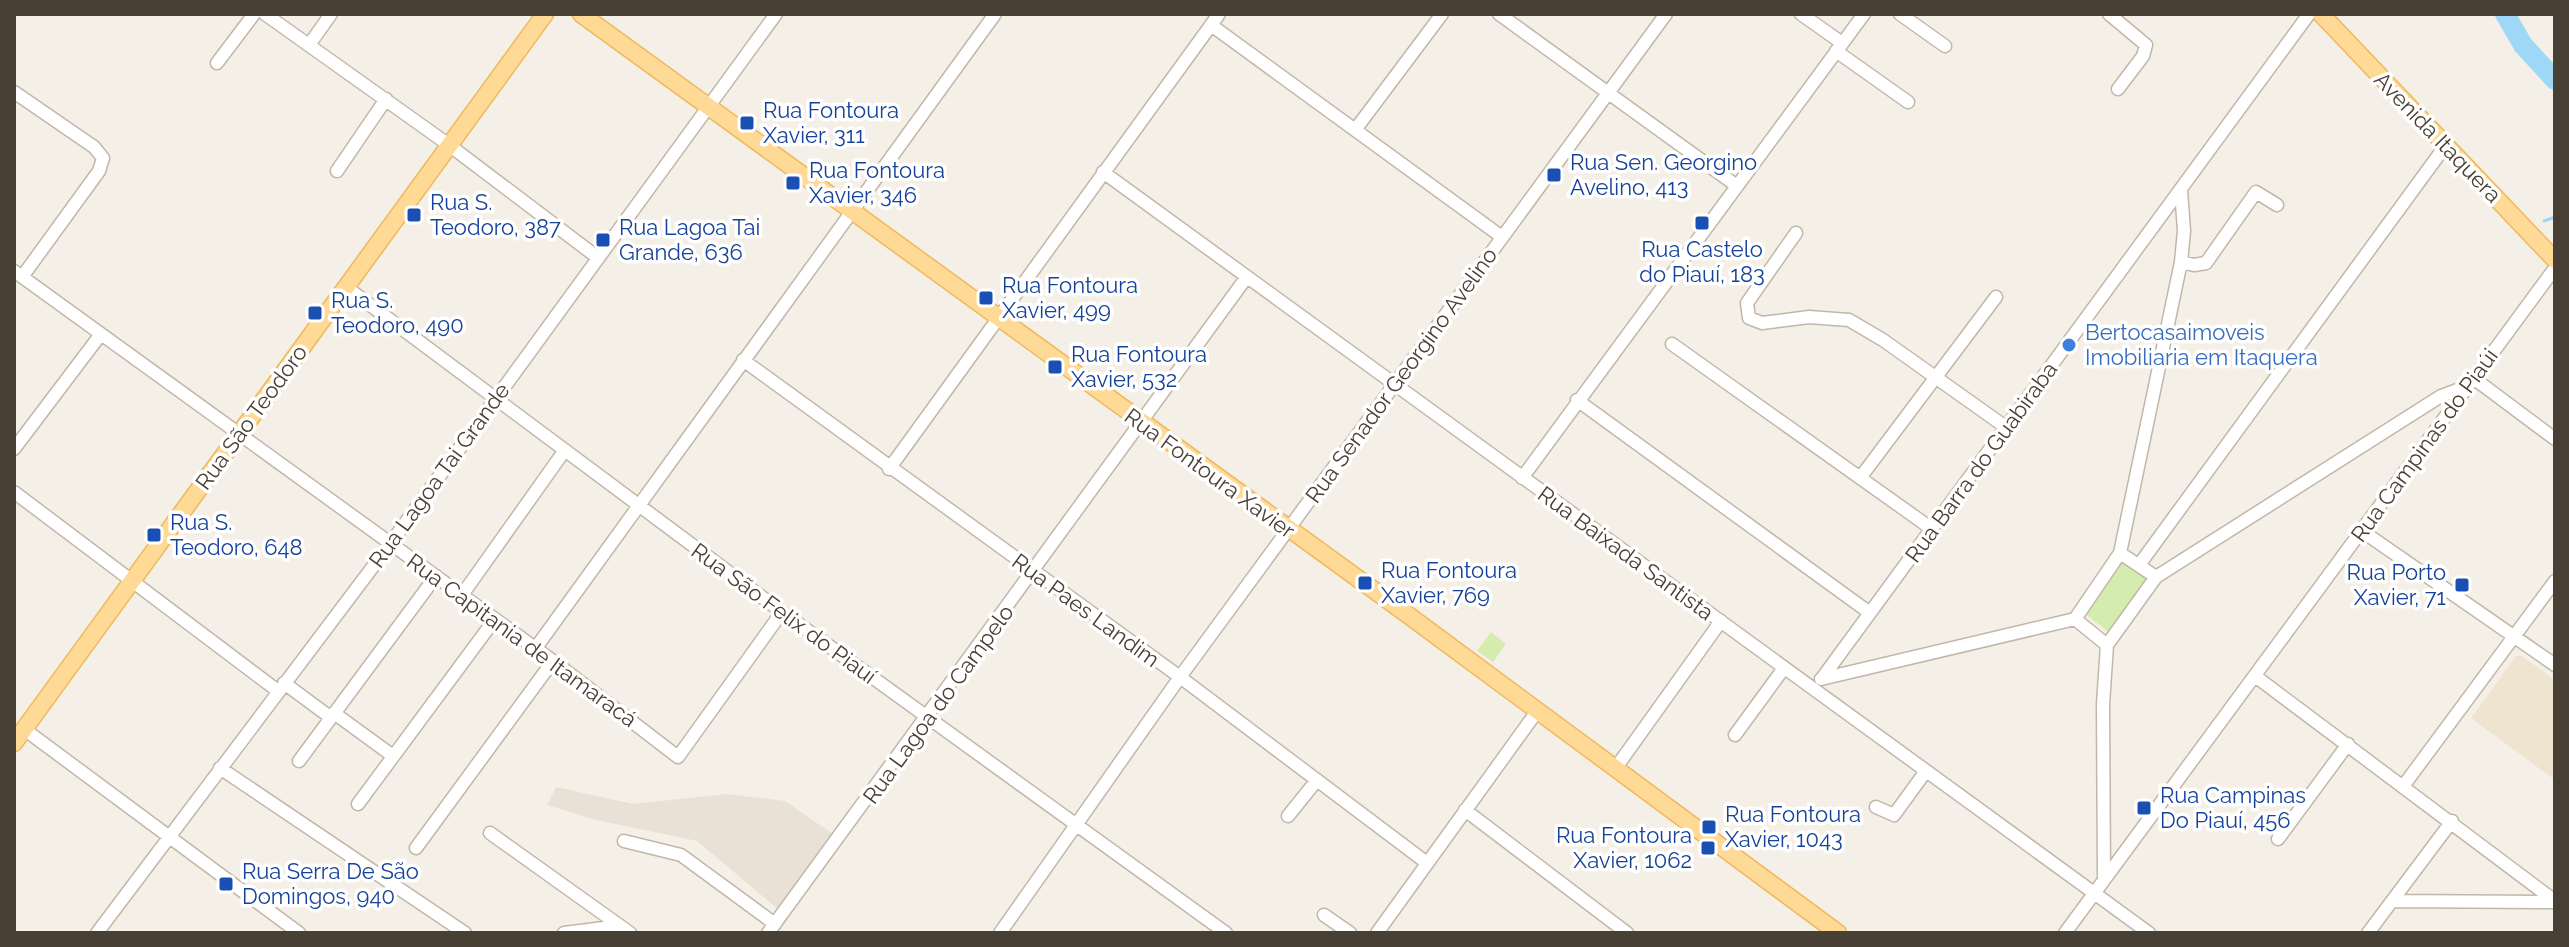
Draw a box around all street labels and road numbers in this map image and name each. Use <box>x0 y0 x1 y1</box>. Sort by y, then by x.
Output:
street label: Avenida Itaquera <box>2369 66 2507 208</box>
street label: Rua Senador Georgino Avelino <box>1300 242 1502 508</box>
street label: Rua São Teodoro <box>190 340 312 494</box>
street label: Rua Campinas do Piaúi <box>2345 343 2503 547</box>
street label: Rua Barra do Guabiraba <box>1900 357 2062 567</box>
street label: Rua Lagoa Tai Grande <box>363 378 515 572</box>
street label: Rua Fontoura Xavier <box>1120 403 1300 544</box>
street label: Rua Baixada Santista <box>1533 481 1719 625</box>
street label: Rua São Felix do Piauí <box>686 537 882 689</box>
street label: Rua Capitania de Itamaracá <box>402 548 642 732</box>
street label: Rua Paes Landim <box>1007 548 1165 672</box>
street label: Rua Lagoa do Campelo <box>857 600 1019 808</box>

